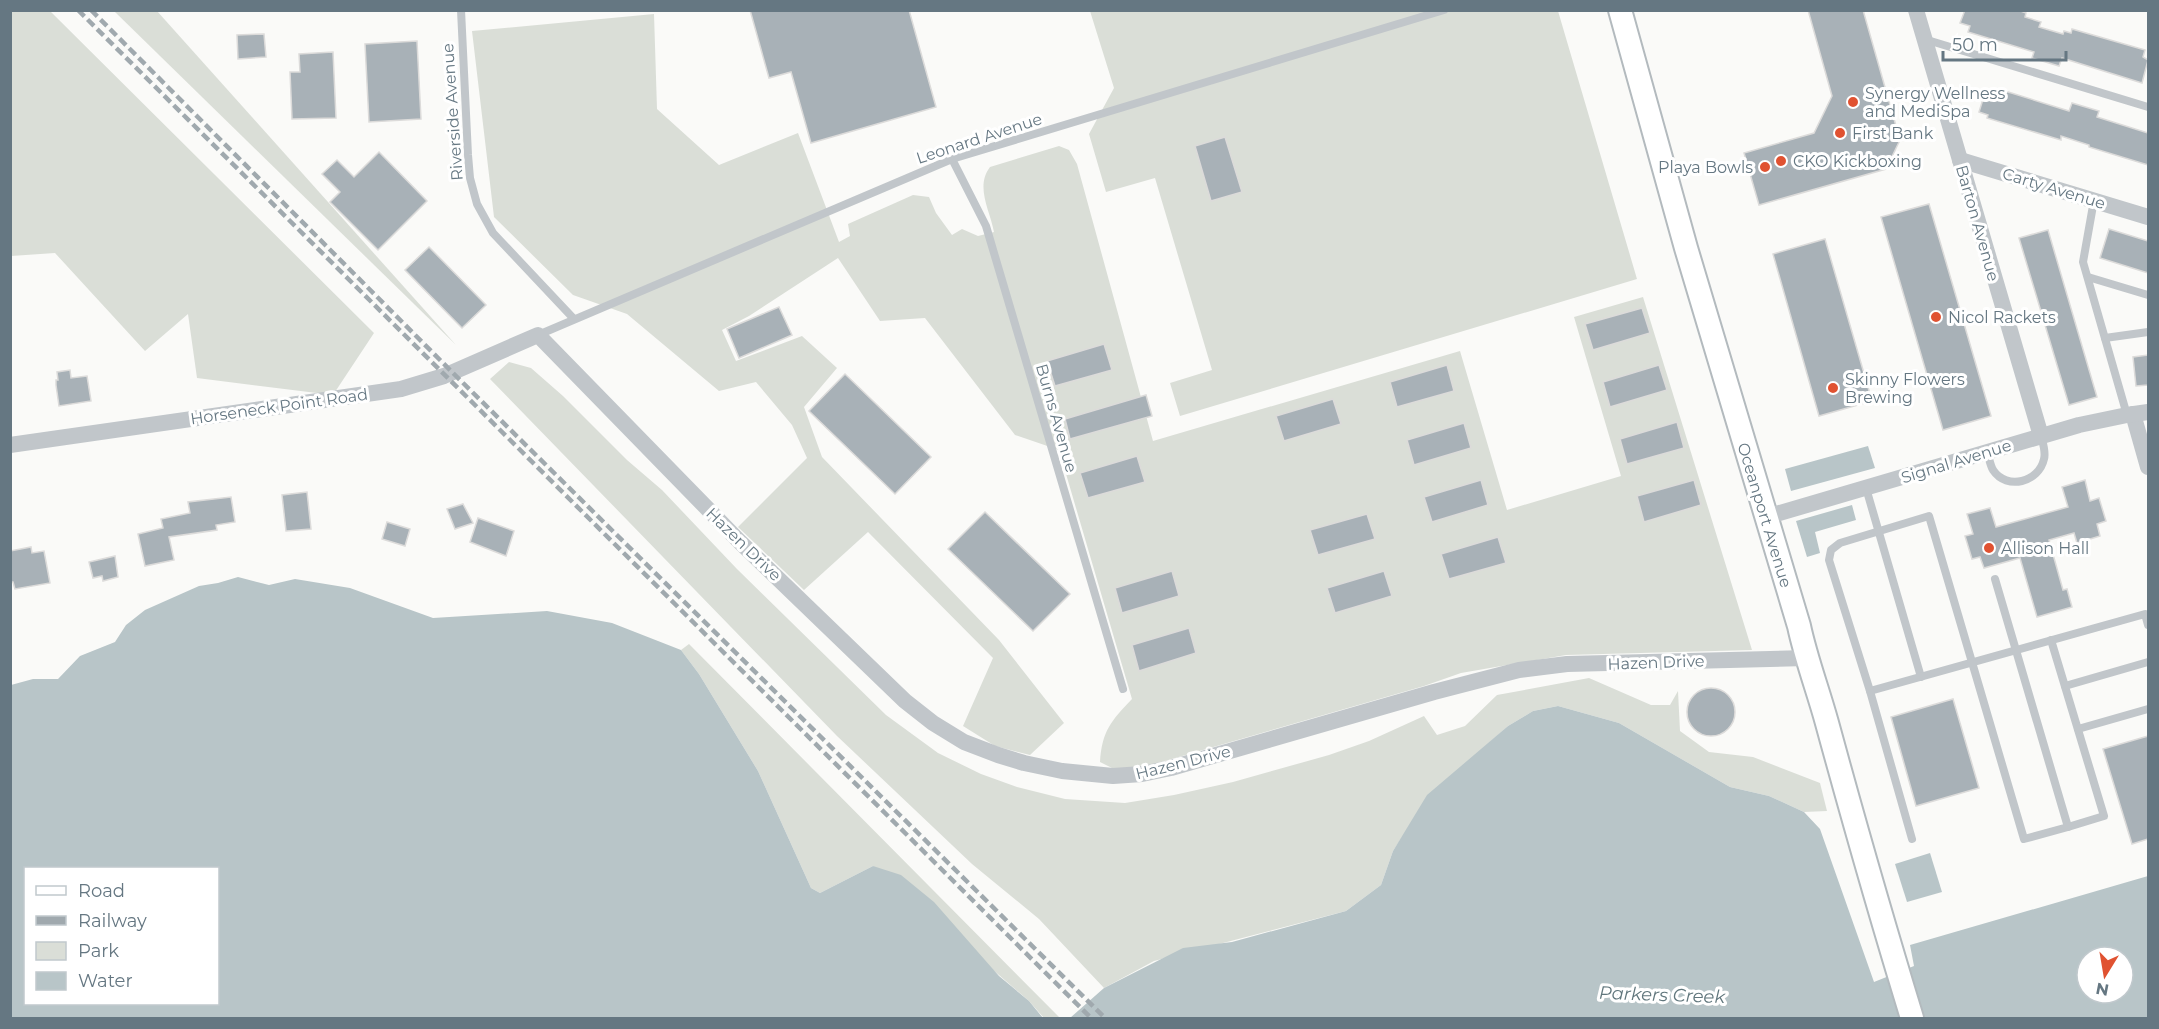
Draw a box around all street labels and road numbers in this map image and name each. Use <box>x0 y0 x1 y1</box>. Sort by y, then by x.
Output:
street label: Riverside Avenue <box>438 43 467 181</box>
street label: Leonard Avenue <box>914 109 1044 168</box>
street label: Barton Avenue <box>1952 163 2003 283</box>
street label: Carty Avenue <box>2000 164 2108 213</box>
street label: Burns Avenue <box>1032 362 1081 475</box>
street label: Horseneck Point Road <box>189 385 369 428</box>
street label: Signal Avenue <box>1899 436 2014 487</box>
street label: Oceanport Avenue <box>1733 440 1796 590</box>
street label: Hazen Drive <box>702 504 785 585</box>
street label: Hazen Drive <box>1607 651 1705 674</box>
street label: Hazen Drive <box>1134 742 1233 783</box>

